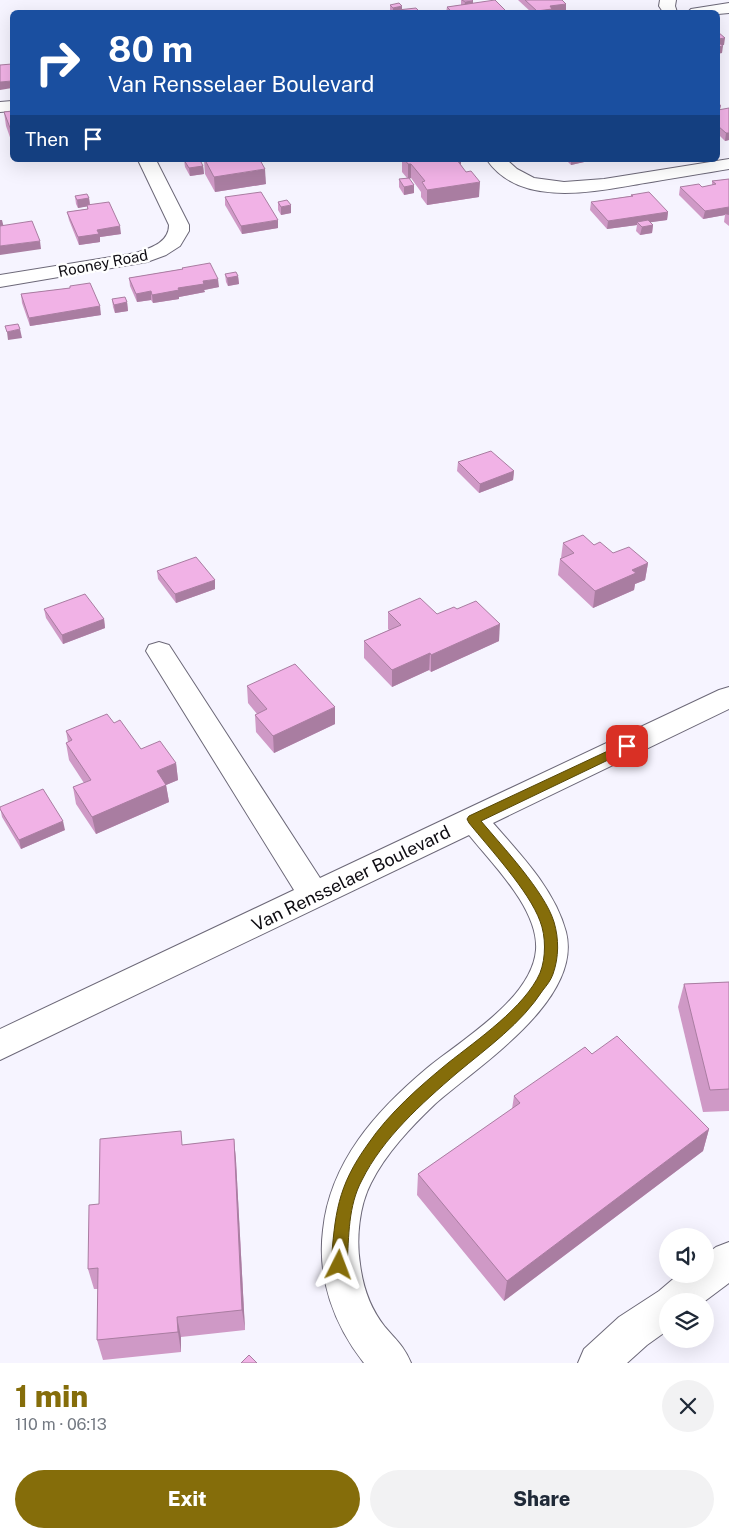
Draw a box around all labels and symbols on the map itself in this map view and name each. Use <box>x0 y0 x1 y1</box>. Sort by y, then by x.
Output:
street label: Rooney Road <box>57 246 149 280</box>
pin <box>606 725 648 767</box>
street label: Van Rensselaer Boulevard <box>248 821 454 935</box>
position arrow <box>312 1238 364 1290</box>

